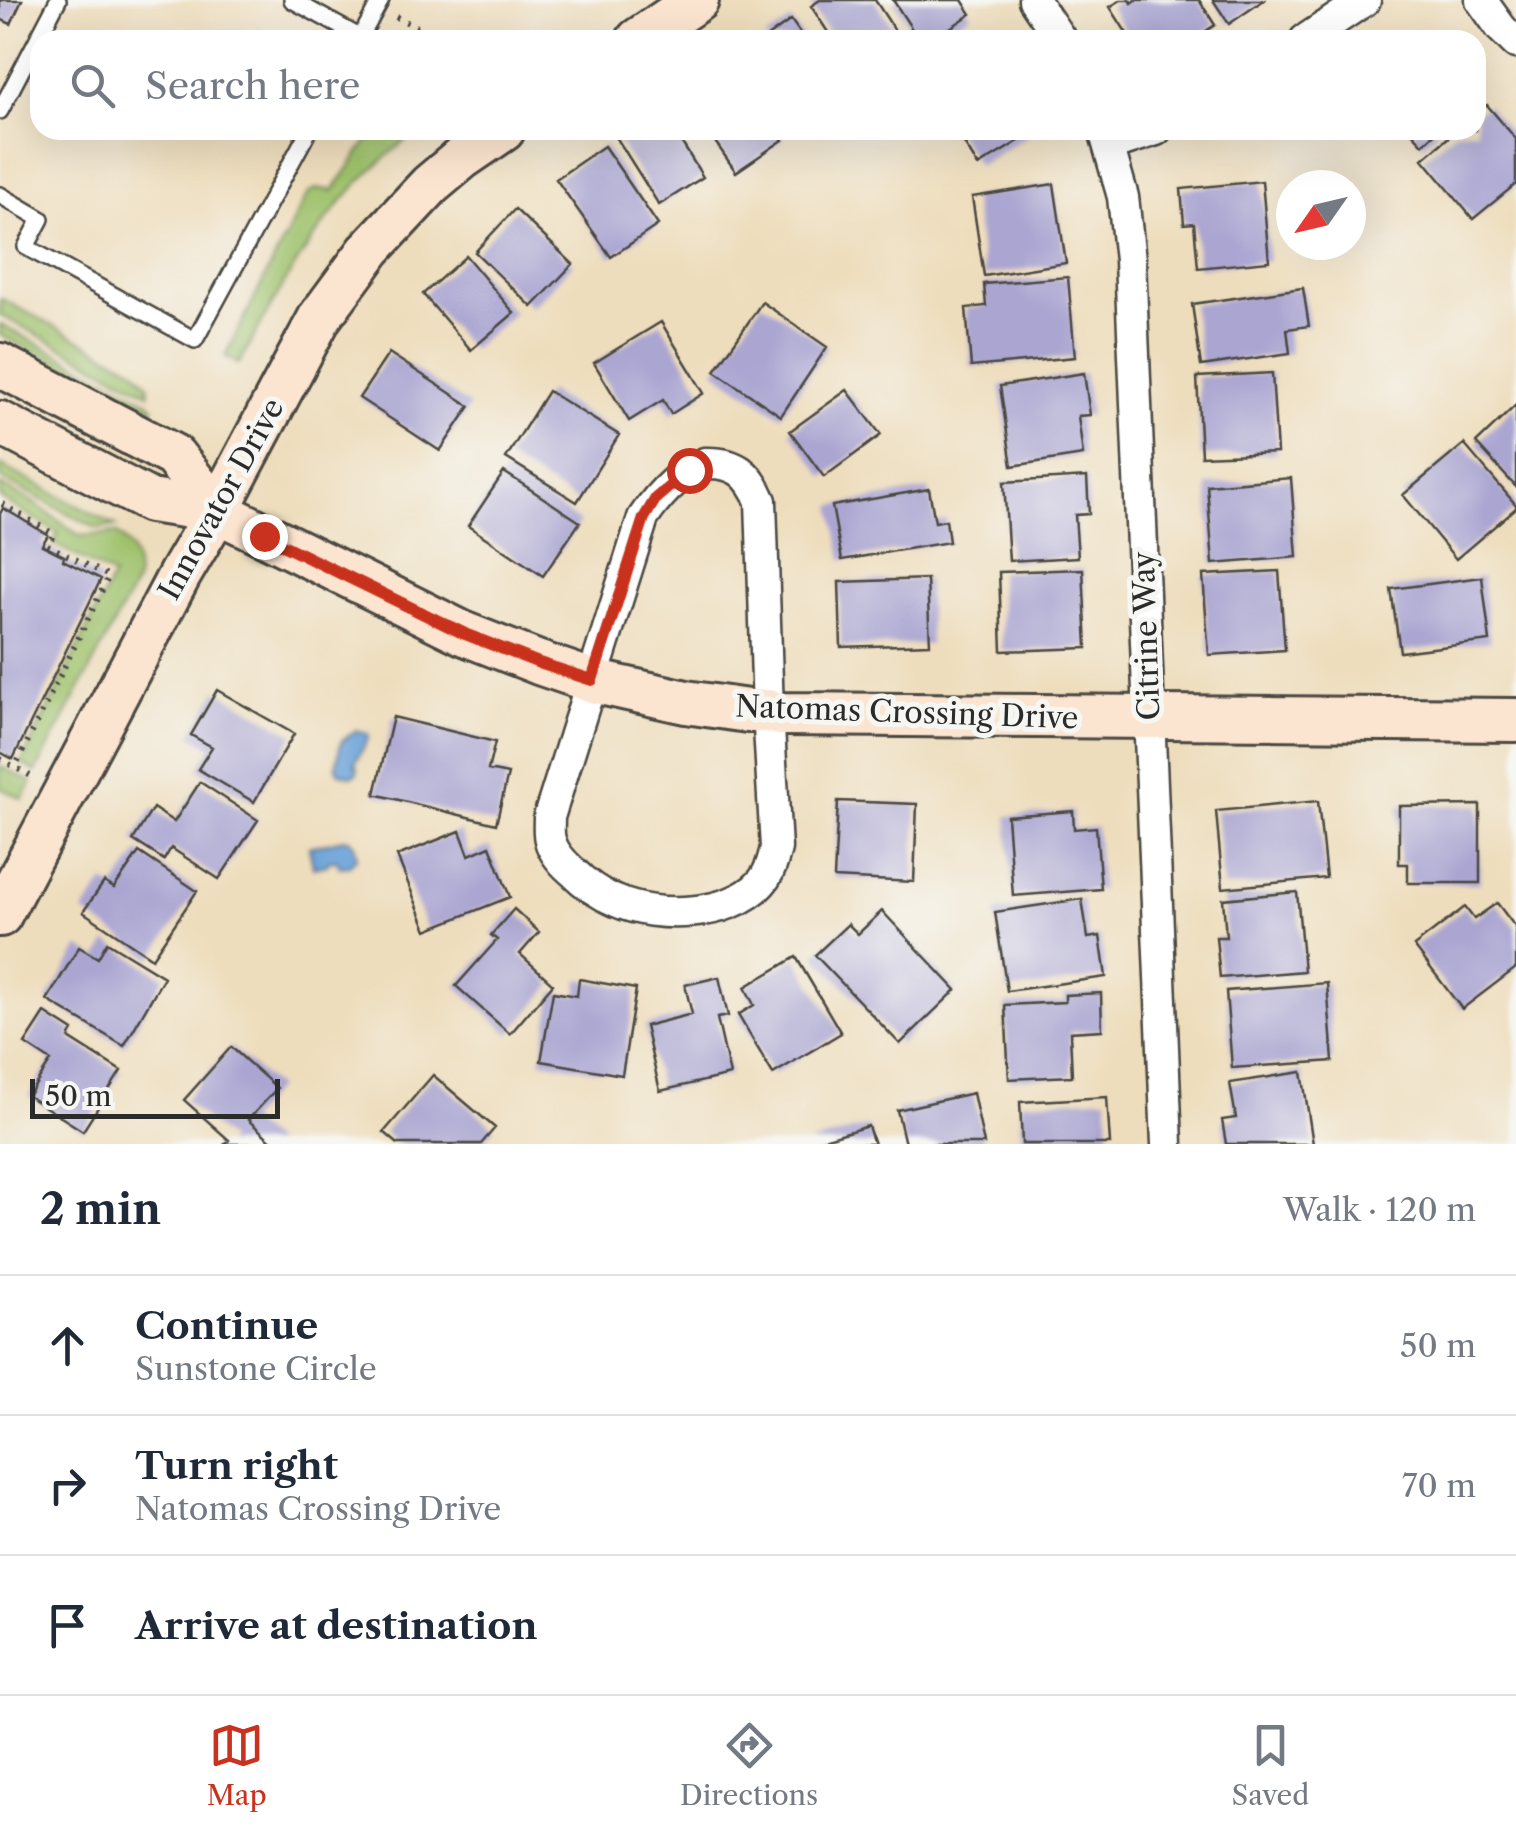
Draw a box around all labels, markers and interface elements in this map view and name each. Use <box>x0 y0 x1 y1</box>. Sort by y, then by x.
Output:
search box <box>30 30 1486 140</box>
icon: search <box>65 58 120 113</box>
text: Search here <box>145 62 360 109</box>
north arrow <box>1276 170 1366 260</box>
street label: Innovator Drive <box>150 392 292 606</box>
route start <box>667 448 713 494</box>
route end <box>242 514 288 560</box>
street label: Citrine Way <box>1125 551 1167 721</box>
street label: Natomas Crossing Drive <box>735 688 1079 736</box>
scale bar <box>30 1074 280 1118</box>
text: 50 m <box>45 1079 112 1113</box>
text: 2 min <box>40 1183 161 1235</box>
text: Walk · 120 m <box>1283 1190 1476 1229</box>
text: Continue <box>135 1302 318 1349</box>
icon: ahead <box>40 1318 95 1373</box>
text: 50 m <box>1400 1326 1476 1365</box>
text: Sunstone Circle <box>135 1349 377 1388</box>
text: Turn right <box>135 1442 338 1489</box>
icon: right <box>40 1458 95 1513</box>
text: 70 m <box>1402 1466 1476 1505</box>
text: Natomas Crossing Drive <box>135 1489 501 1528</box>
icon: arrive <box>40 1598 95 1653</box>
text: Arrive at destination <box>135 1602 538 1649</box>
tab: Map <box>207 1718 267 1812</box>
tab: Directions <box>680 1718 818 1812</box>
tab: Saved <box>1232 1718 1309 1812</box>

